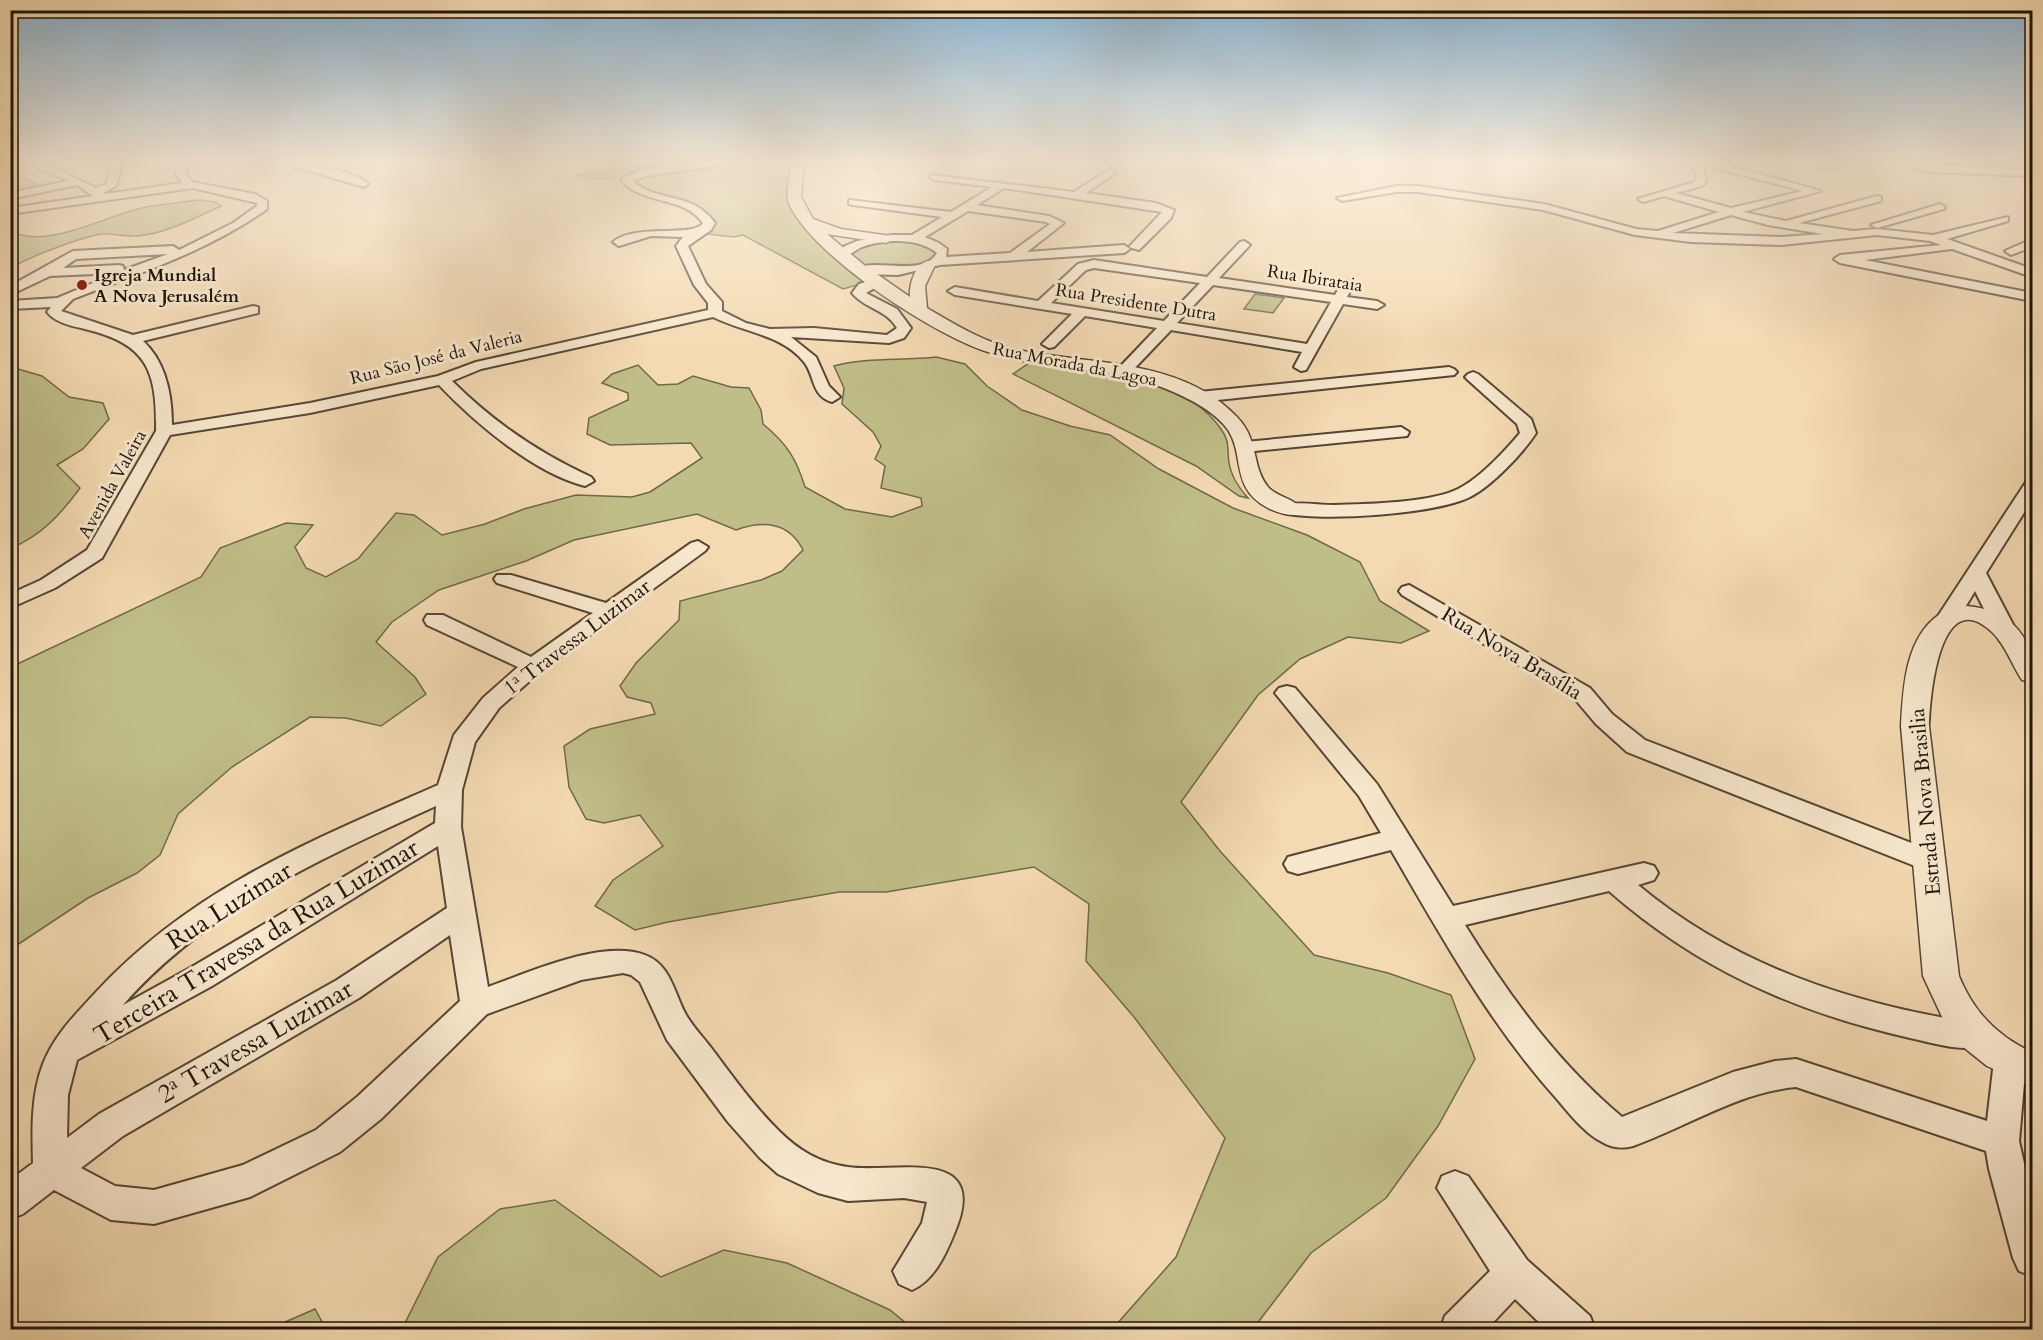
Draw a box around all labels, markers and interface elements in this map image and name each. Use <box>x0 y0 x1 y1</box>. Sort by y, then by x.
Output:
street label: Rua Ibirataia <box>1265 259 1365 298</box>
place label: Igreja Mundial A Nova Jerusalém <box>94 263 240 309</box>
street label: Rua Presidente Dutra <box>1054 277 1218 328</box>
marker: Igreja Mundial A Nova Jerusalém <box>75 278 89 292</box>
street label: Rua São José da Valeria <box>347 324 525 391</box>
street label: Rua Morada da Lagoa <box>991 336 1159 393</box>
street label: Avenida Valeira <box>72 425 153 543</box>
street label: 1ª Travessa Luzimar <box>498 572 657 702</box>
street label: Rua Nova Brasília <box>1436 600 1588 707</box>
street label: Estrada Nova Brasilia <box>1903 707 1948 897</box>
street label: Terceira Travessa da Rua Luzimar <box>87 830 426 1053</box>
street label: Rua Luzimar <box>160 853 299 958</box>
street label: 2ª Travessa Luzimar <box>151 971 360 1112</box>

